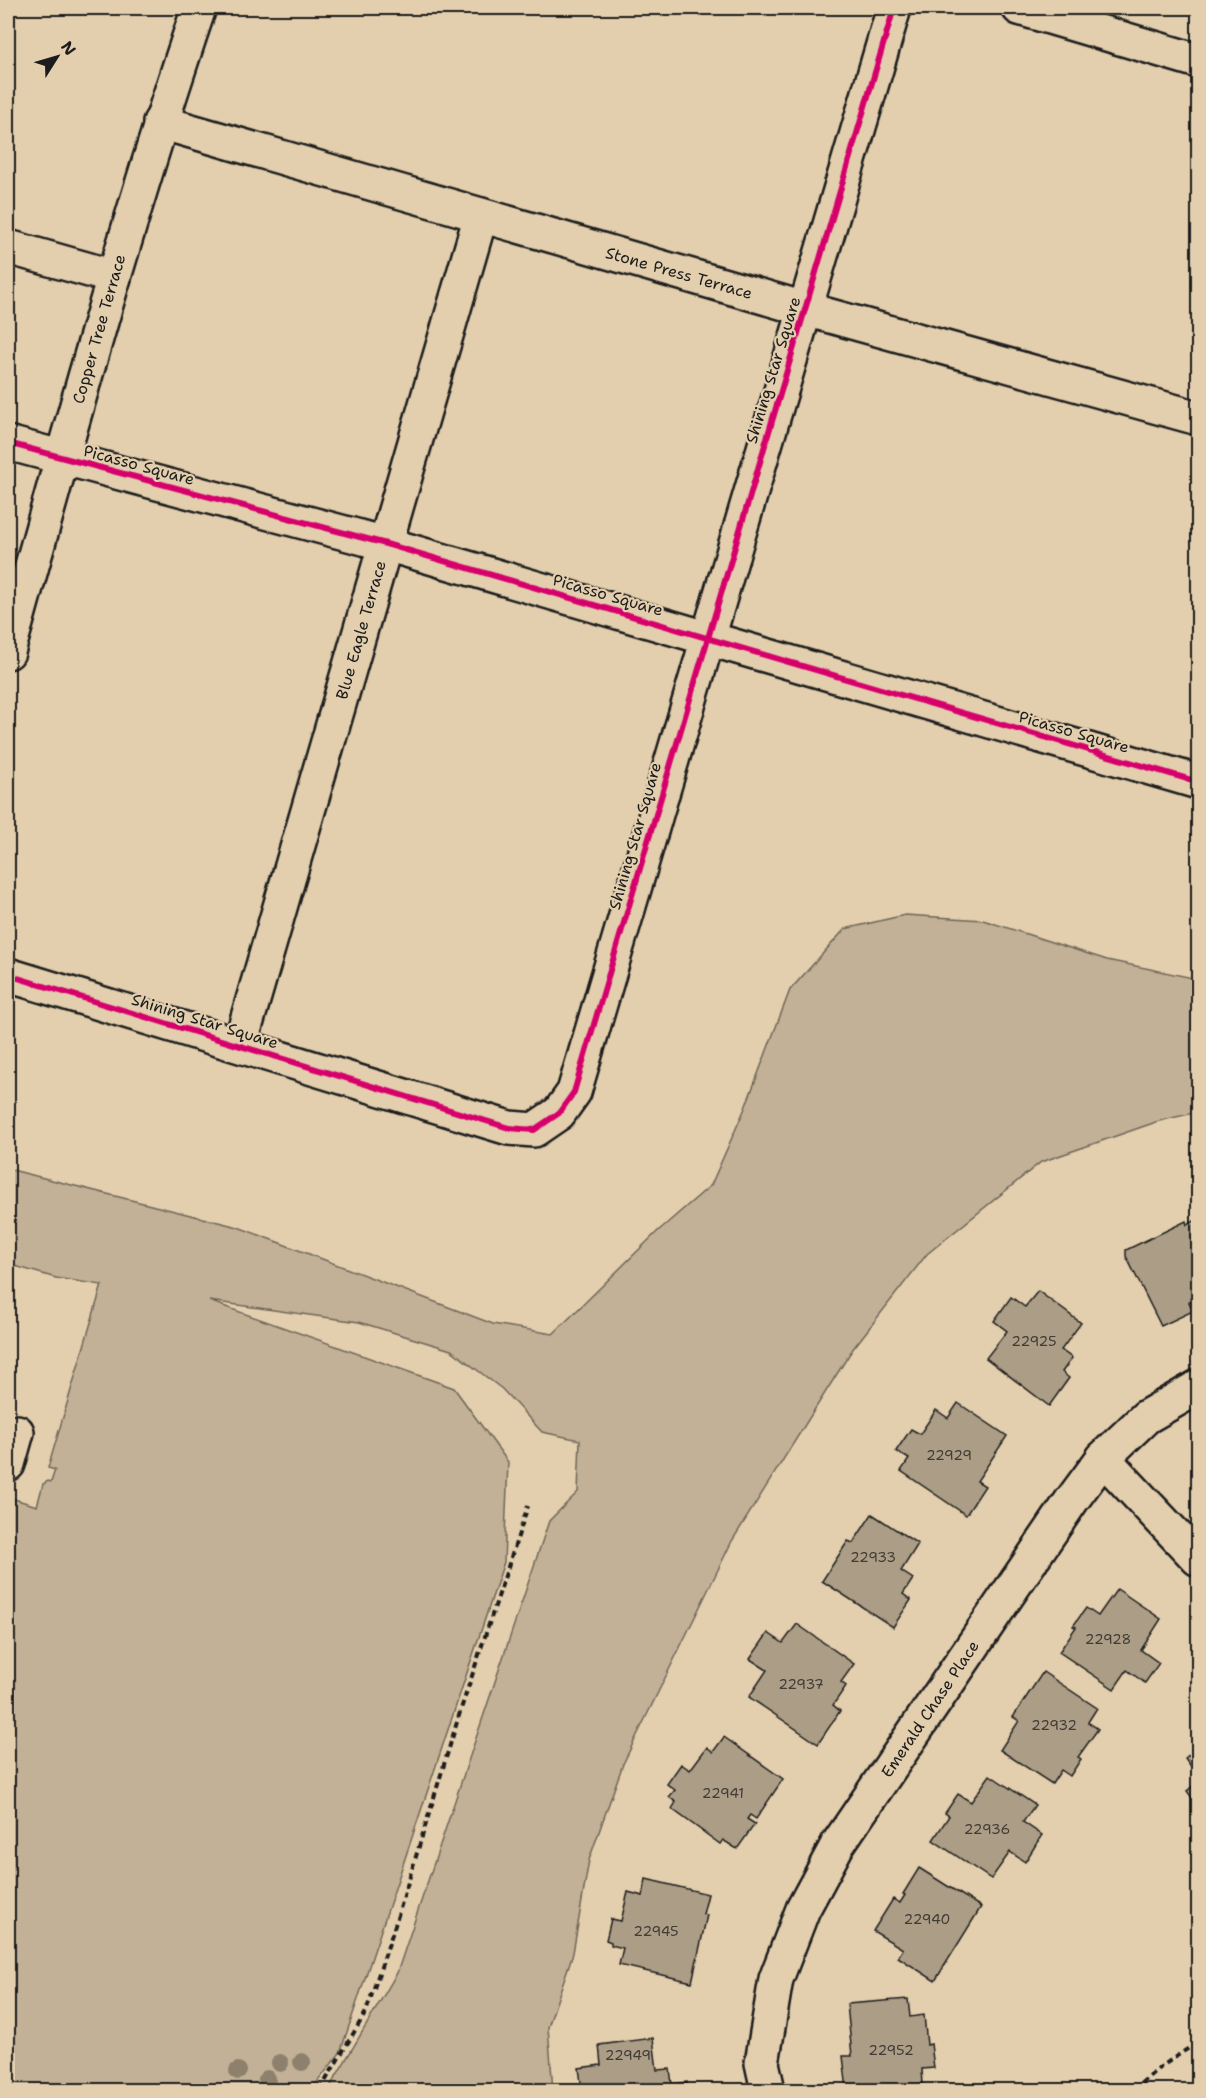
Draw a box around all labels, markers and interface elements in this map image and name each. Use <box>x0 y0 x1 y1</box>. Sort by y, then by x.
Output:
north arrow <box>27 27 87 87</box>
text: N <box>56 37 81 60</box>
street label: Stone Press Terrace <box>603 242 755 304</box>
street label: Copper Tree Terrace <box>68 252 130 406</box>
street label: Shining Star Square <box>741 294 805 446</box>
street label: Picasso Square <box>81 440 197 490</box>
street label: Blue Eagle Terrace <box>331 558 391 702</box>
street label: Picasso Square <box>550 569 666 621</box>
street label: Picasso Square <box>1016 706 1132 758</box>
street label: Shining Star Square <box>604 760 666 912</box>
street label: Shining Star Square <box>129 989 281 1053</box>
house number: 22925 <box>1011 1332 1057 1350</box>
house number: 22929 <box>926 1446 972 1464</box>
house number: 22933 <box>850 1548 896 1566</box>
house number: 22928 <box>1085 1630 1131 1648</box>
street label: Emerald Chase Place <box>876 1636 984 1782</box>
house number: 22937 <box>778 1675 824 1693</box>
house number: 22932 <box>1031 1716 1077 1734</box>
house number: 22941 <box>702 1784 744 1802</box>
house number: 22936 <box>964 1820 1010 1838</box>
house number: 22940 <box>904 1910 950 1928</box>
house number: 22945 <box>633 1922 679 1940</box>
house number: 22952 <box>868 2041 914 2059</box>
house number: 22949 <box>605 2046 651 2064</box>

